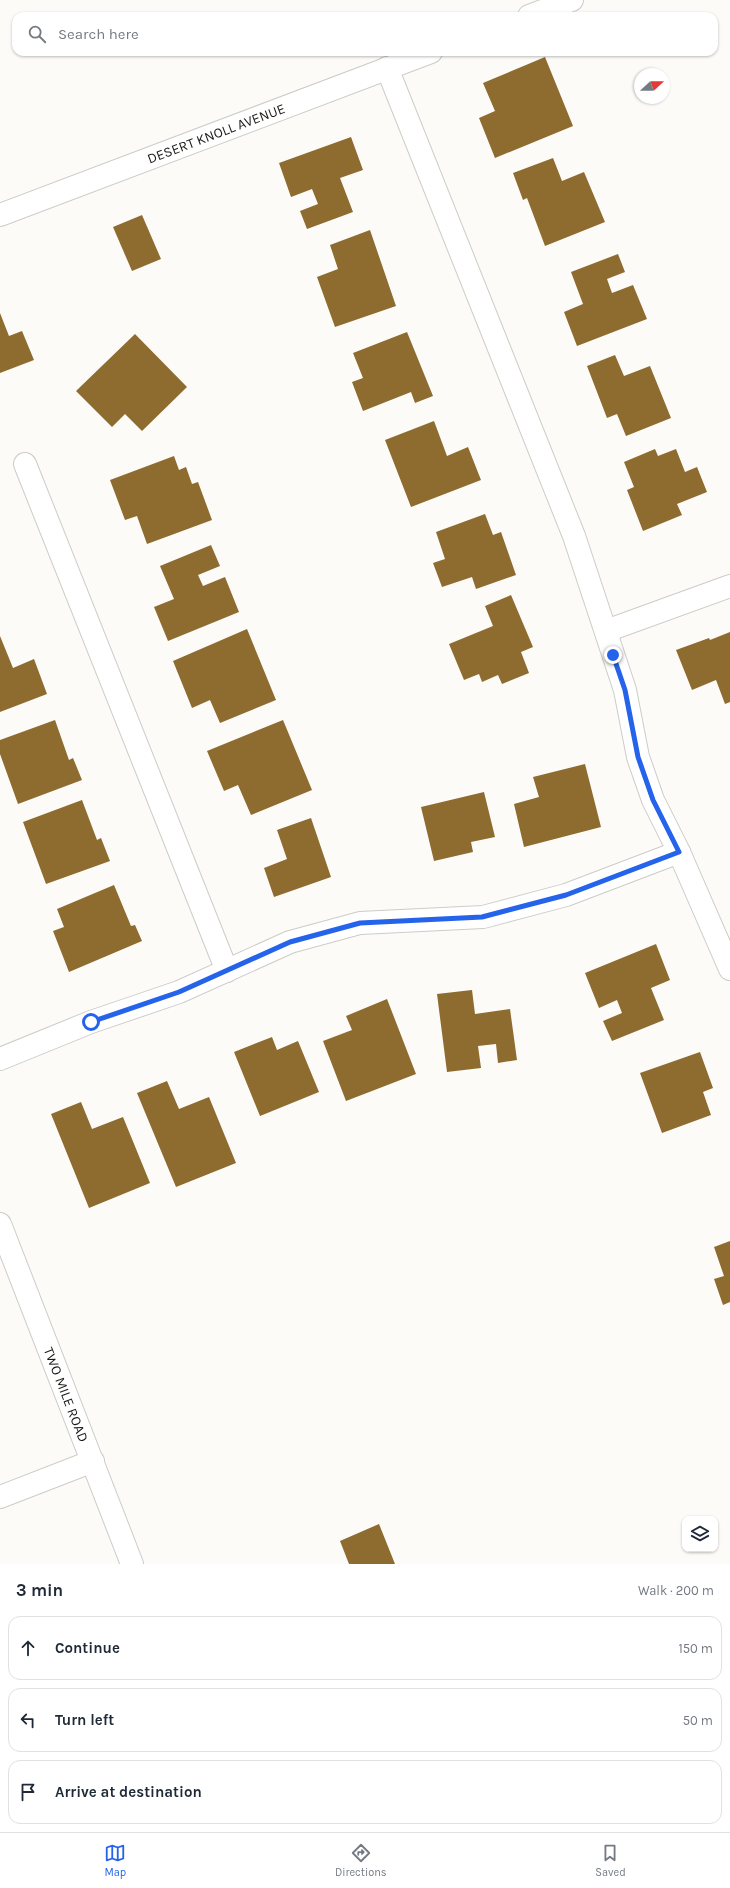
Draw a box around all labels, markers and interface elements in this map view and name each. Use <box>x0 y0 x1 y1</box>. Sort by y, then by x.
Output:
search box <box>12 12 718 56</box>
icon: search <box>26 23 48 45</box>
text: Search here <box>58 25 139 43</box>
north arrow <box>634 68 670 104</box>
street label: DESERT KNOLL AVENUE <box>145 100 288 168</box>
route end <box>604 646 622 664</box>
route start <box>82 1013 100 1031</box>
street label: TWO MILE ROAD <box>40 1345 92 1445</box>
map controls <box>682 1516 718 1552</box>
button: layers <box>682 1516 718 1552</box>
text: 3 min <box>16 1580 63 1600</box>
text: Walk · 200 m <box>638 1583 714 1598</box>
icon: ahead <box>17 1637 39 1659</box>
text: Continue <box>55 1639 120 1657</box>
text: 150 m <box>678 1641 713 1656</box>
icon: left <box>17 1709 39 1731</box>
text: Turn left <box>55 1711 114 1729</box>
text: 50 m <box>683 1713 713 1728</box>
icon: arrive <box>17 1781 39 1803</box>
text: Arrive at destination <box>55 1783 202 1801</box>
tab: Map <box>104 1842 126 1879</box>
tab: Directions <box>335 1842 387 1879</box>
tab: Saved <box>595 1842 626 1879</box>

